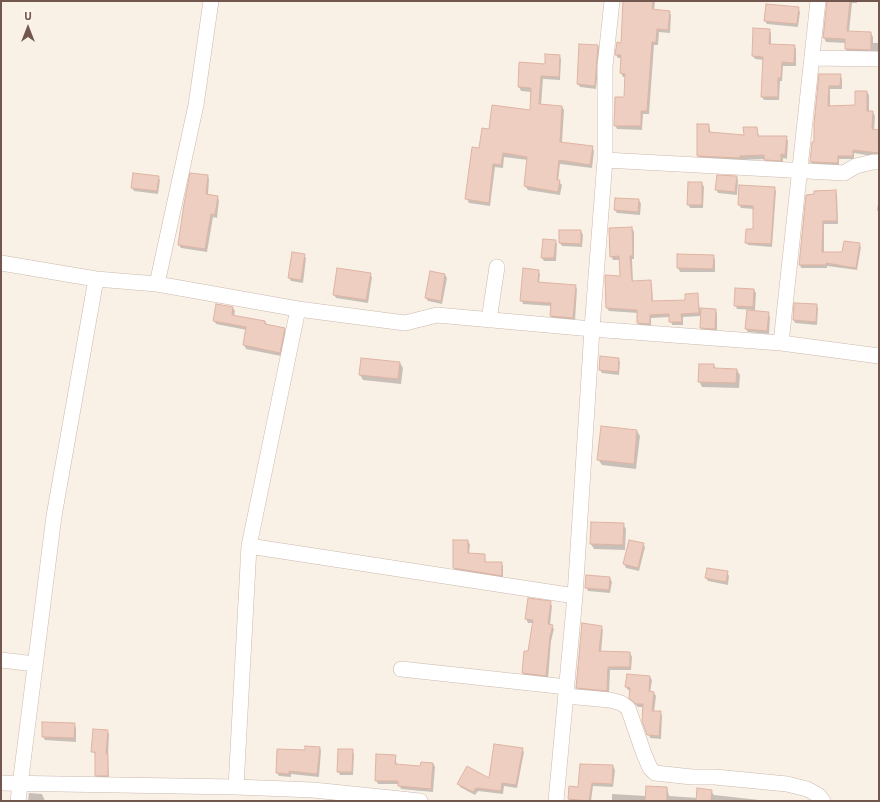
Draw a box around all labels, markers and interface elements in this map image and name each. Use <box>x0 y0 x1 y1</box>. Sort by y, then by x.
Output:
north arrow <box>8 8 48 48</box>
text: U <box>24 9 32 23</box>

